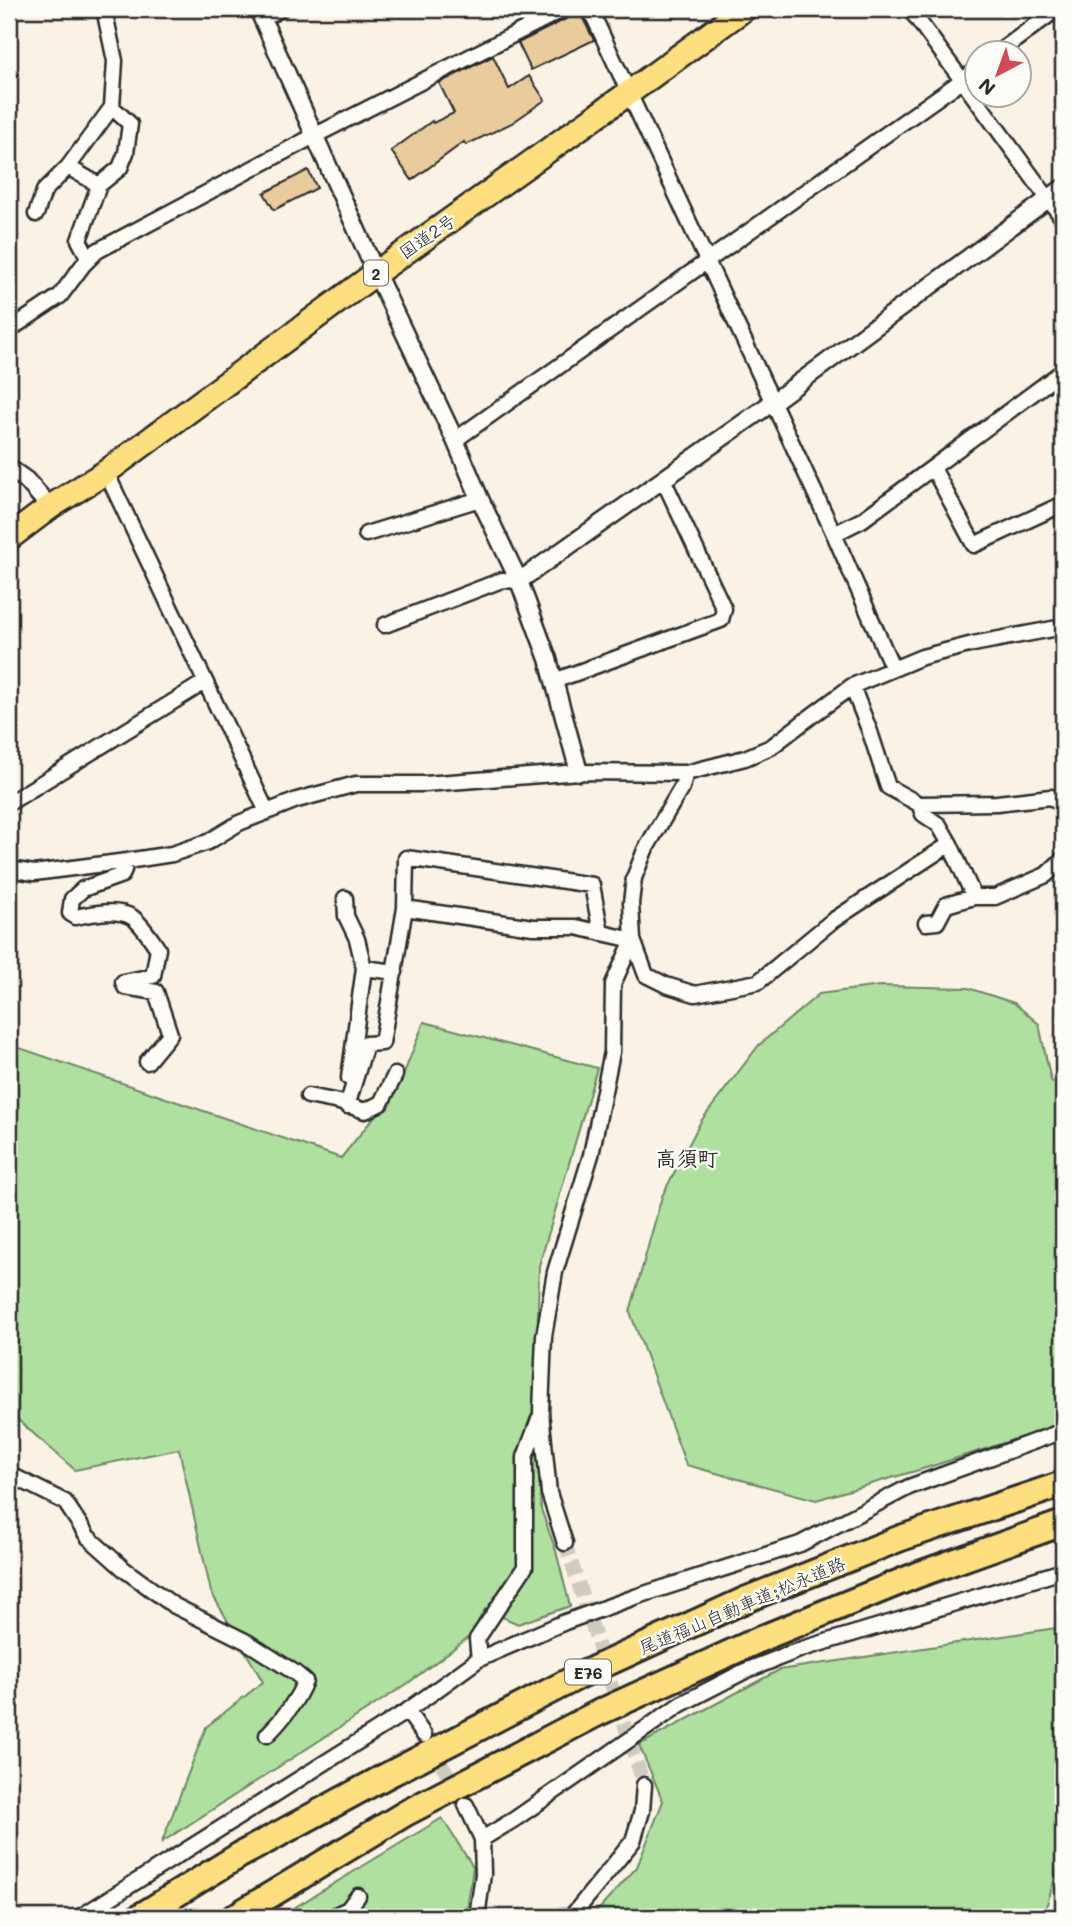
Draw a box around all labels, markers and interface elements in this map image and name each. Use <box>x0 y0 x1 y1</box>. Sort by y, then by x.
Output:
north arrow <box>964 38 1034 108</box>
text: N <box>973 73 1000 101</box>
street label: 国道2号 <box>394 208 460 264</box>
road number: 2 <box>364 260 388 286</box>
district label: 高須町 <box>656 1144 719 1171</box>
street label: 尾道福山自動車道;松永道路 <box>635 1551 849 1659</box>
road number: E76 <box>565 1660 611 1684</box>

